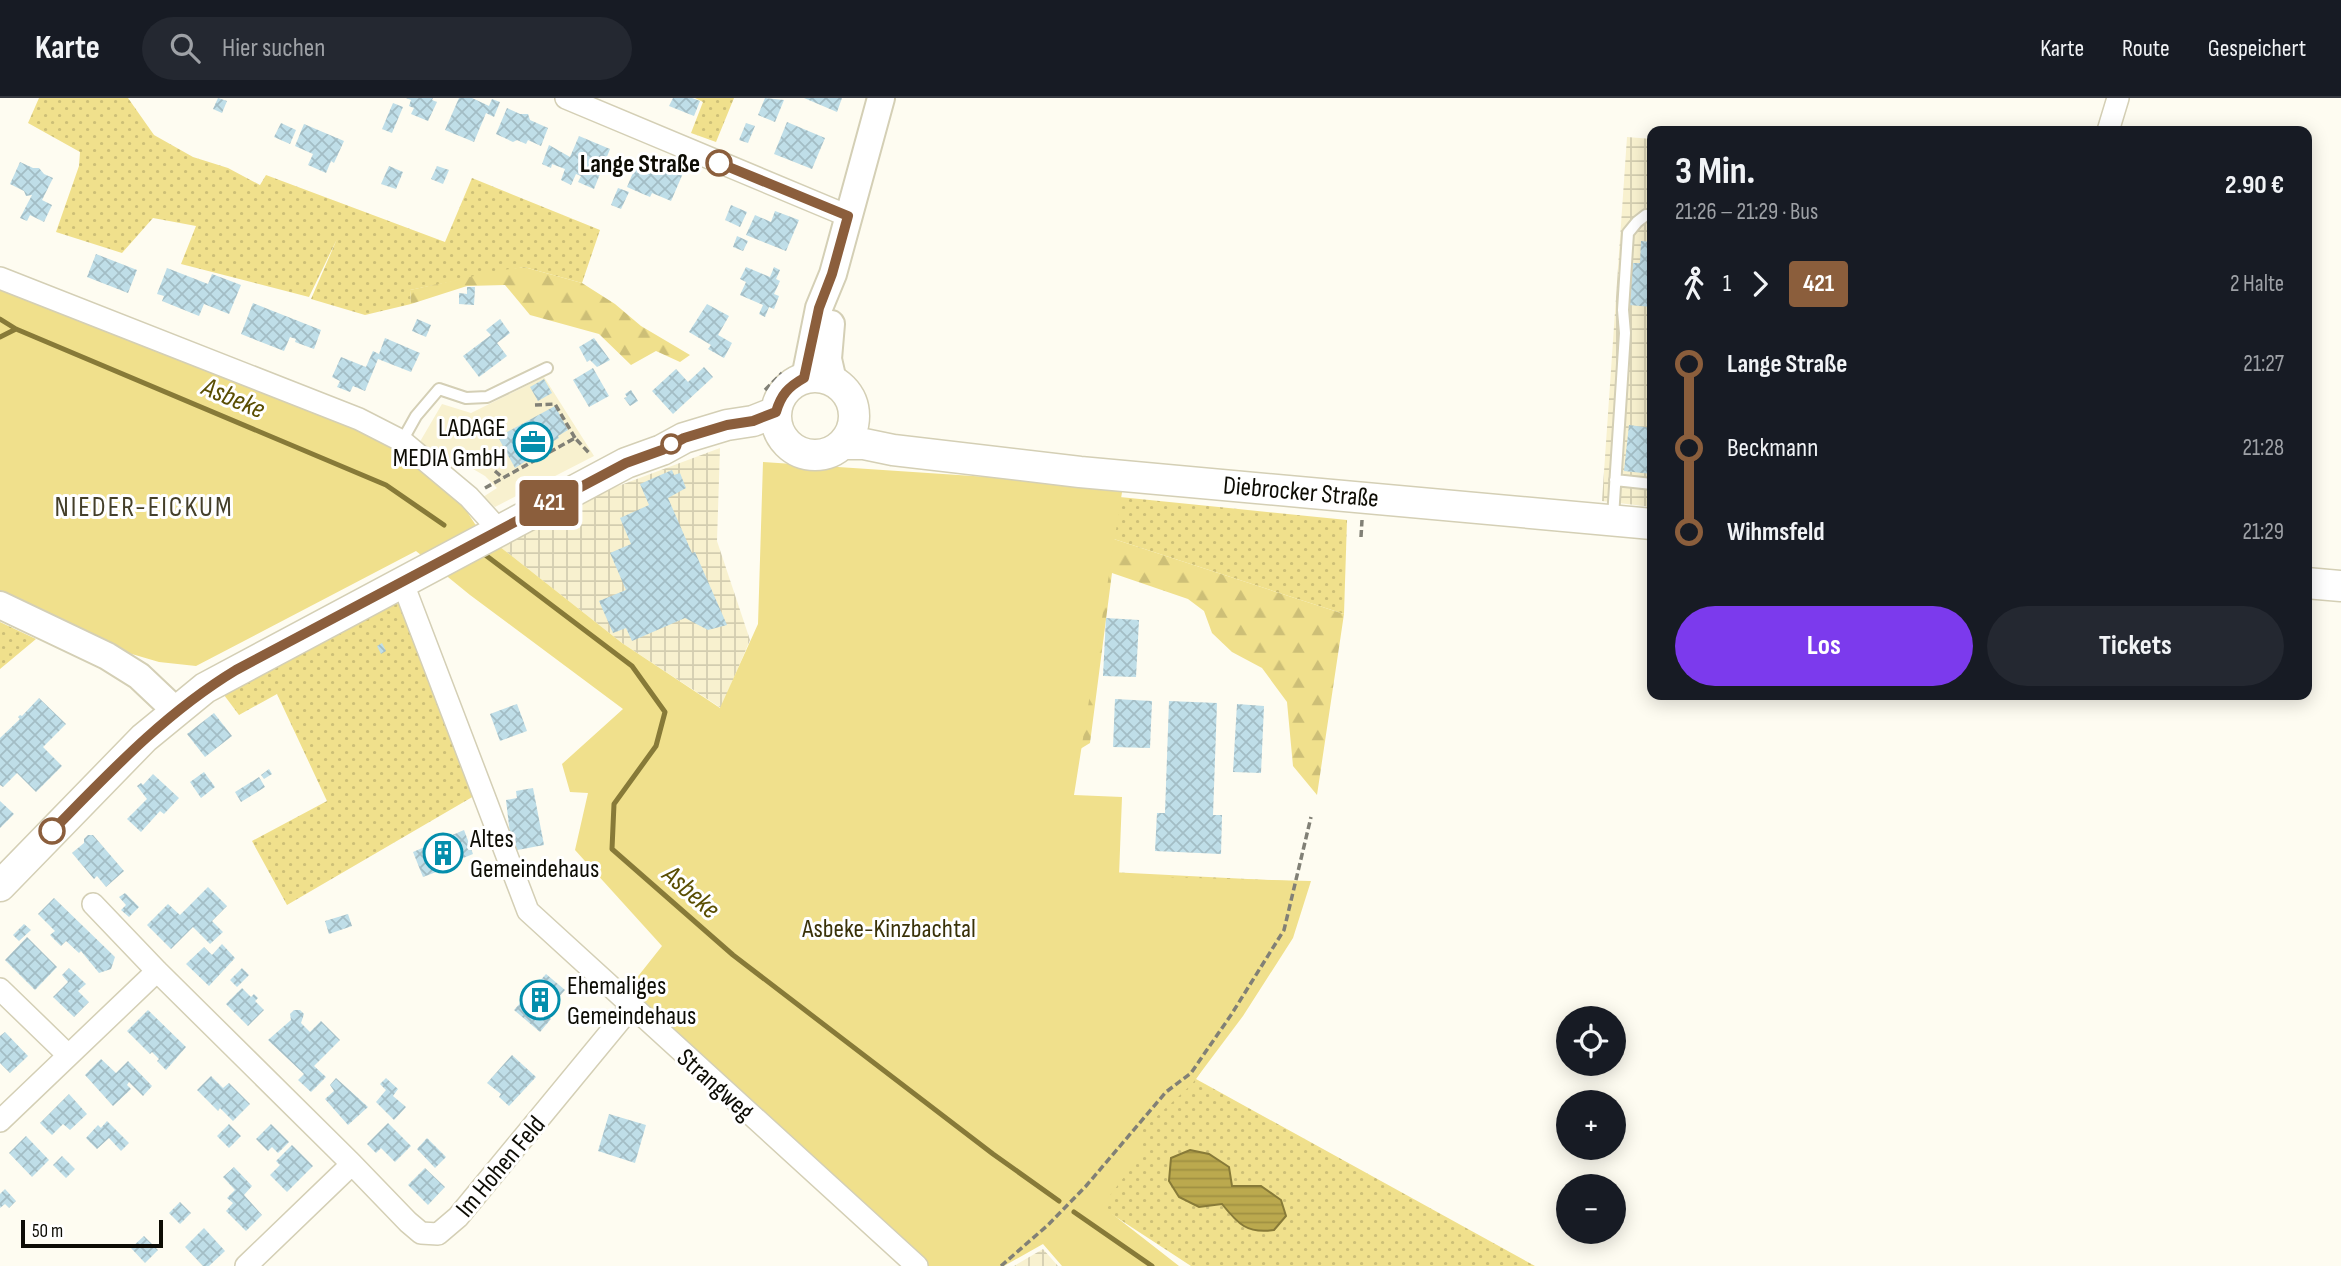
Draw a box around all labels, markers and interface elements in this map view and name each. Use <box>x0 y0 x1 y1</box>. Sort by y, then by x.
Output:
search box <box>142 17 632 80</box>
text: Karte <box>35 28 100 68</box>
icon: search <box>166 29 204 67</box>
text: Hier suchen <box>222 33 325 64</box>
text: Karte <box>2040 34 2084 63</box>
text: Route <box>2122 34 2170 63</box>
text: Gespeichert <box>2208 34 2306 63</box>
place label: Lange Straße <box>580 149 700 180</box>
text: 3 Min. <box>1675 149 1755 194</box>
marker: Lange Straße <box>706 150 732 176</box>
text: 2.90 € <box>2225 170 2284 201</box>
text: 21:26 – 21:29 · Bus <box>1675 198 1818 226</box>
icon: walk <box>1675 265 1713 303</box>
icon: forward <box>1741 265 1779 303</box>
text: 421 <box>1803 269 1834 298</box>
text: 1 <box>1723 270 1731 298</box>
text: 2 Halte <box>2230 270 2284 298</box>
text: Lange Straße <box>1727 349 1847 380</box>
text: 21:27 <box>2243 350 2284 378</box>
water label: Asbeke <box>196 370 270 426</box>
place label: LADAGE MEDIA GmbH <box>393 413 506 474</box>
office icon: LADAGE MEDIA GmbH <box>512 421 554 463</box>
text: Beckmann <box>1727 433 1818 464</box>
unlabelled marker <box>661 434 681 454</box>
text: 21:28 <box>2243 434 2284 462</box>
street label: Diebrocker Straße <box>1222 470 1380 515</box>
line badge: 421 <box>509 480 589 526</box>
text: 421 <box>533 488 565 517</box>
district label: NIEDER-EICKUM <box>54 491 234 524</box>
text: Wihmsfeld <box>1727 517 1825 548</box>
text: 21:29 <box>2242 518 2284 546</box>
button: Los <box>1675 606 1973 686</box>
button: Tickets <box>1987 606 2284 686</box>
unlabelled marker <box>39 818 65 844</box>
place label: Altes Gemeindehaus <box>469 824 599 885</box>
building icon: Altes Gemeindehaus <box>422 832 464 874</box>
water label: Asbeke <box>655 858 726 926</box>
park label: Asbeke-Kinzbachtal <box>801 914 976 945</box>
place label: Ehemaliges Gemeindehaus <box>567 971 696 1032</box>
building icon: Ehemaliges Gemeindehaus <box>519 979 561 1021</box>
map controls <box>1556 1006 1626 1244</box>
button: locate <box>1556 1006 1626 1076</box>
street label: Strangweg <box>670 1043 760 1128</box>
button: + <box>1556 1090 1626 1160</box>
street label: Im Hohen Feld <box>450 1110 552 1224</box>
button: − <box>1556 1174 1626 1244</box>
scale bar <box>21 1217 163 1249</box>
text: 50 m <box>32 1220 63 1243</box>

